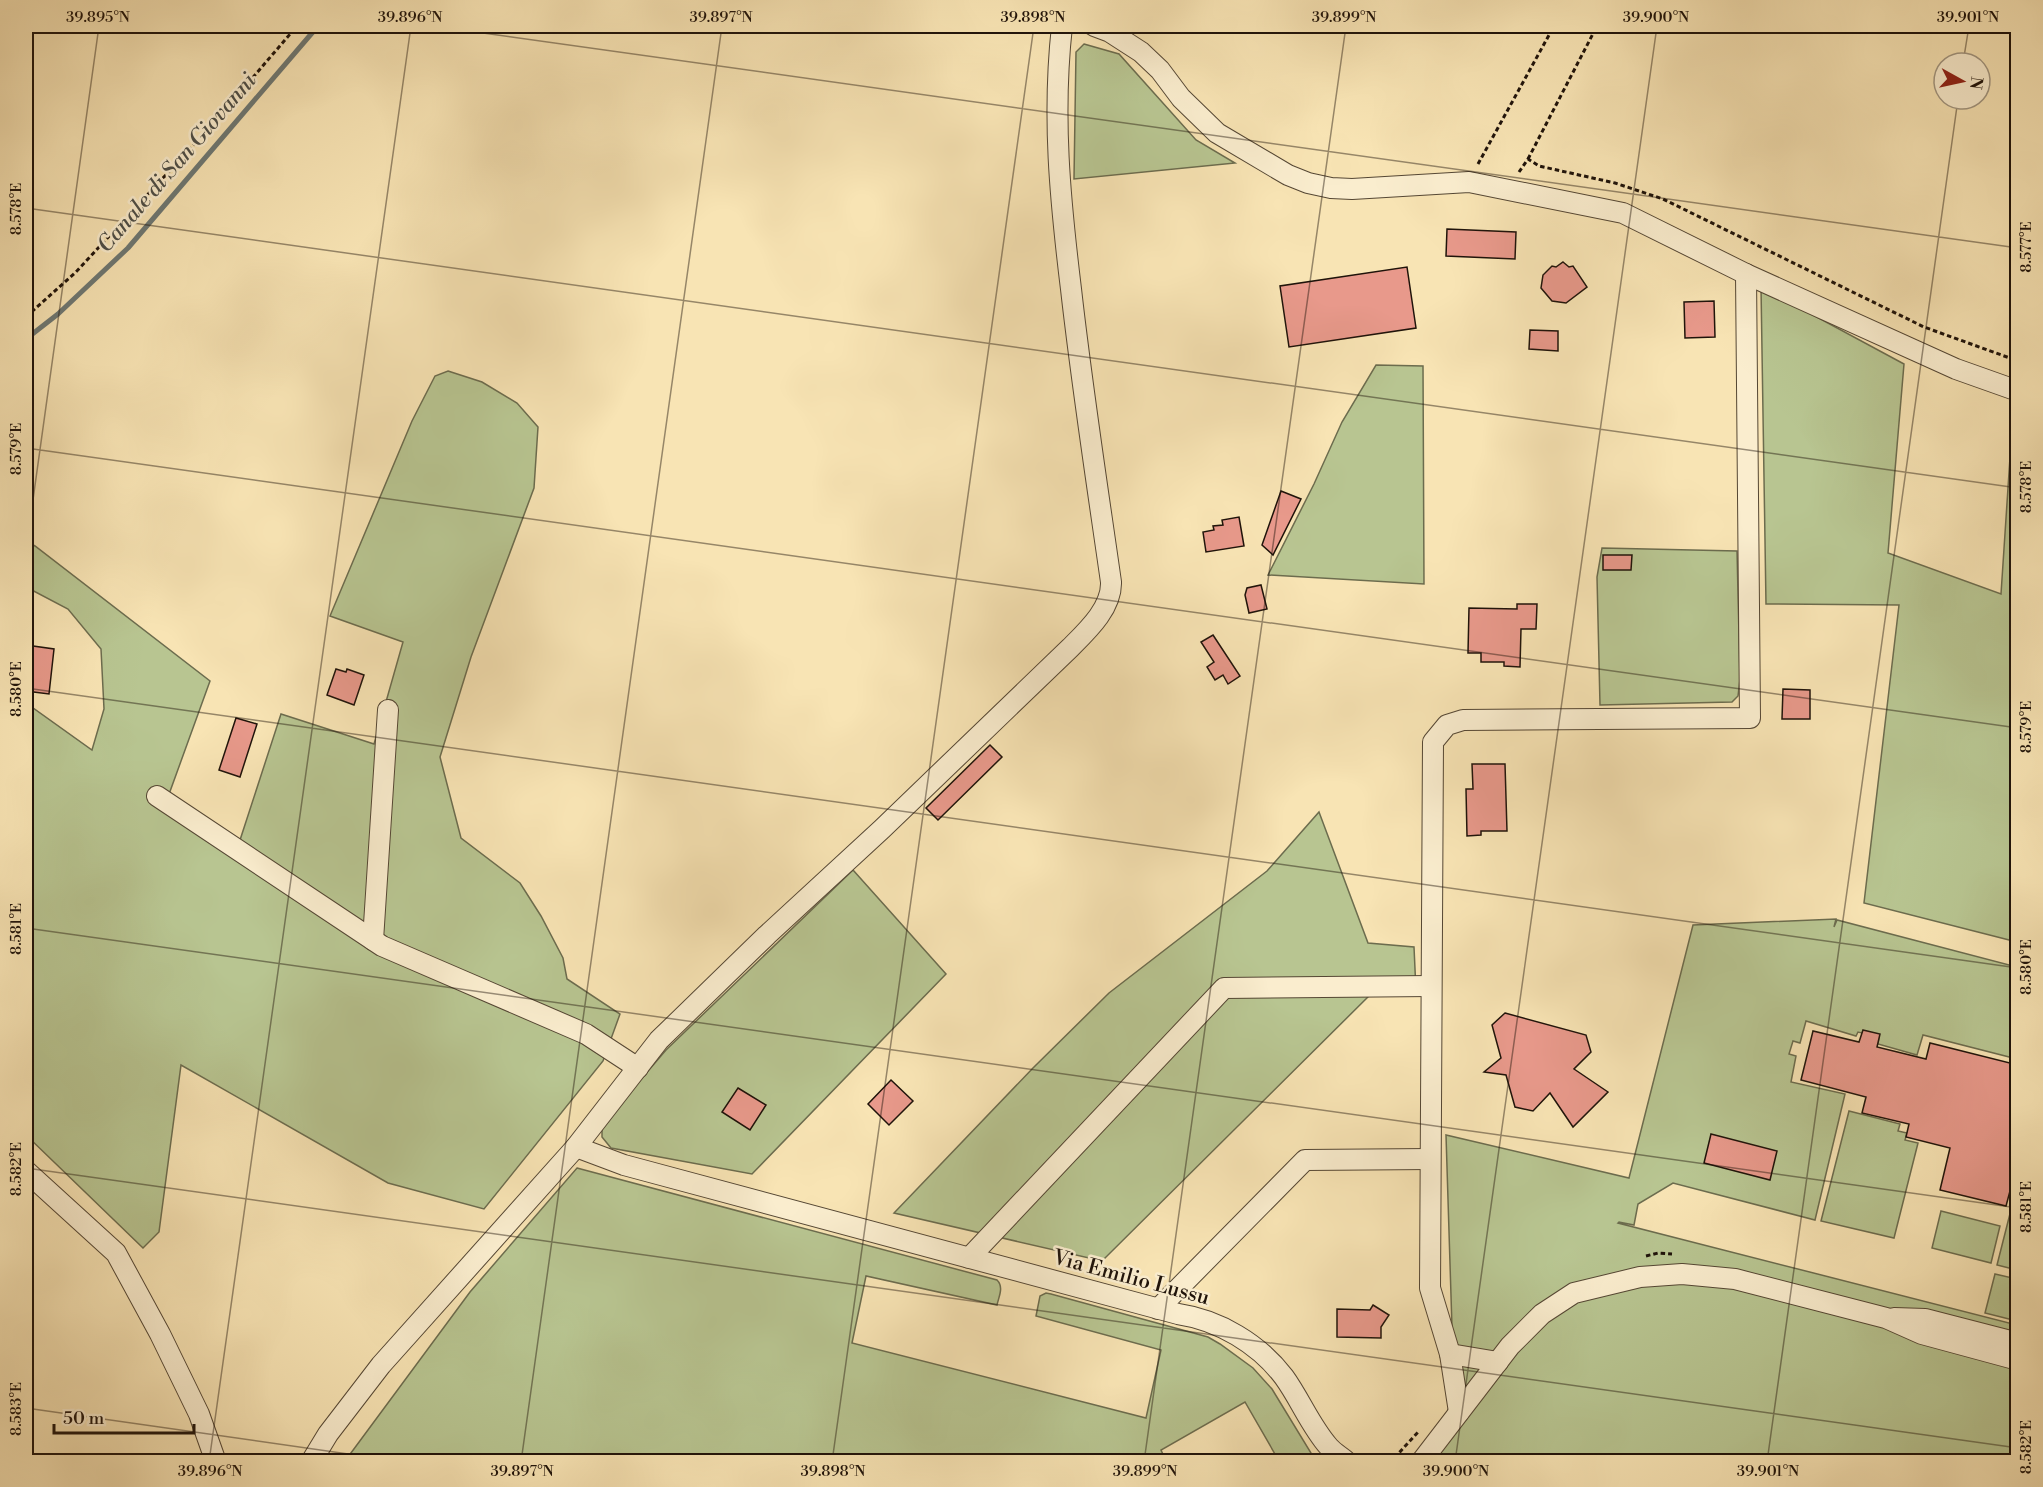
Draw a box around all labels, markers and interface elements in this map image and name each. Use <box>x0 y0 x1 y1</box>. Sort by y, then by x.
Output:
text: 39.895°N <box>66 8 130 27</box>
text: 39.896°N <box>378 8 442 27</box>
text: 39.897°N <box>689 8 753 27</box>
text: 39.898°N <box>1001 8 1065 27</box>
text: 39.899°N <box>1312 8 1376 27</box>
text: 39.900°N <box>1623 8 1689 27</box>
text: 39.901°N <box>1937 8 1999 27</box>
north arrow <box>1932 51 1992 111</box>
water label: Canale di San Giovanni <box>92 68 262 258</box>
text: N <box>1965 75 1987 91</box>
text: 8.578°E <box>7 183 26 235</box>
text: 8.577°E <box>2017 221 2036 273</box>
text: 8.579°E <box>7 423 26 475</box>
text: 8.578°E <box>2017 461 2036 513</box>
text: 8.580°E <box>7 661 26 717</box>
text: 8.579°E <box>2017 701 2036 753</box>
text: 8.581°E <box>7 903 26 955</box>
text: 8.580°E <box>2017 939 2036 995</box>
text: 8.582°E <box>7 1142 26 1196</box>
text: 8.581°E <box>2017 1181 2036 1233</box>
street label: Via Emilio Lussu <box>1049 1244 1212 1311</box>
text: 8.583°E <box>7 1382 26 1436</box>
scale bar <box>54 1397 194 1435</box>
text: 50 m <box>63 1407 105 1430</box>
text: 8.582°E <box>2017 1420 2036 1474</box>
text: 39.896°N <box>178 1462 242 1481</box>
text: 39.897°N <box>490 1462 554 1481</box>
text: 39.898°N <box>801 1462 865 1481</box>
text: 39.899°N <box>1113 1462 1177 1481</box>
text: 39.900°N <box>1423 1462 1489 1481</box>
text: 39.901°N <box>1737 1462 1799 1481</box>

